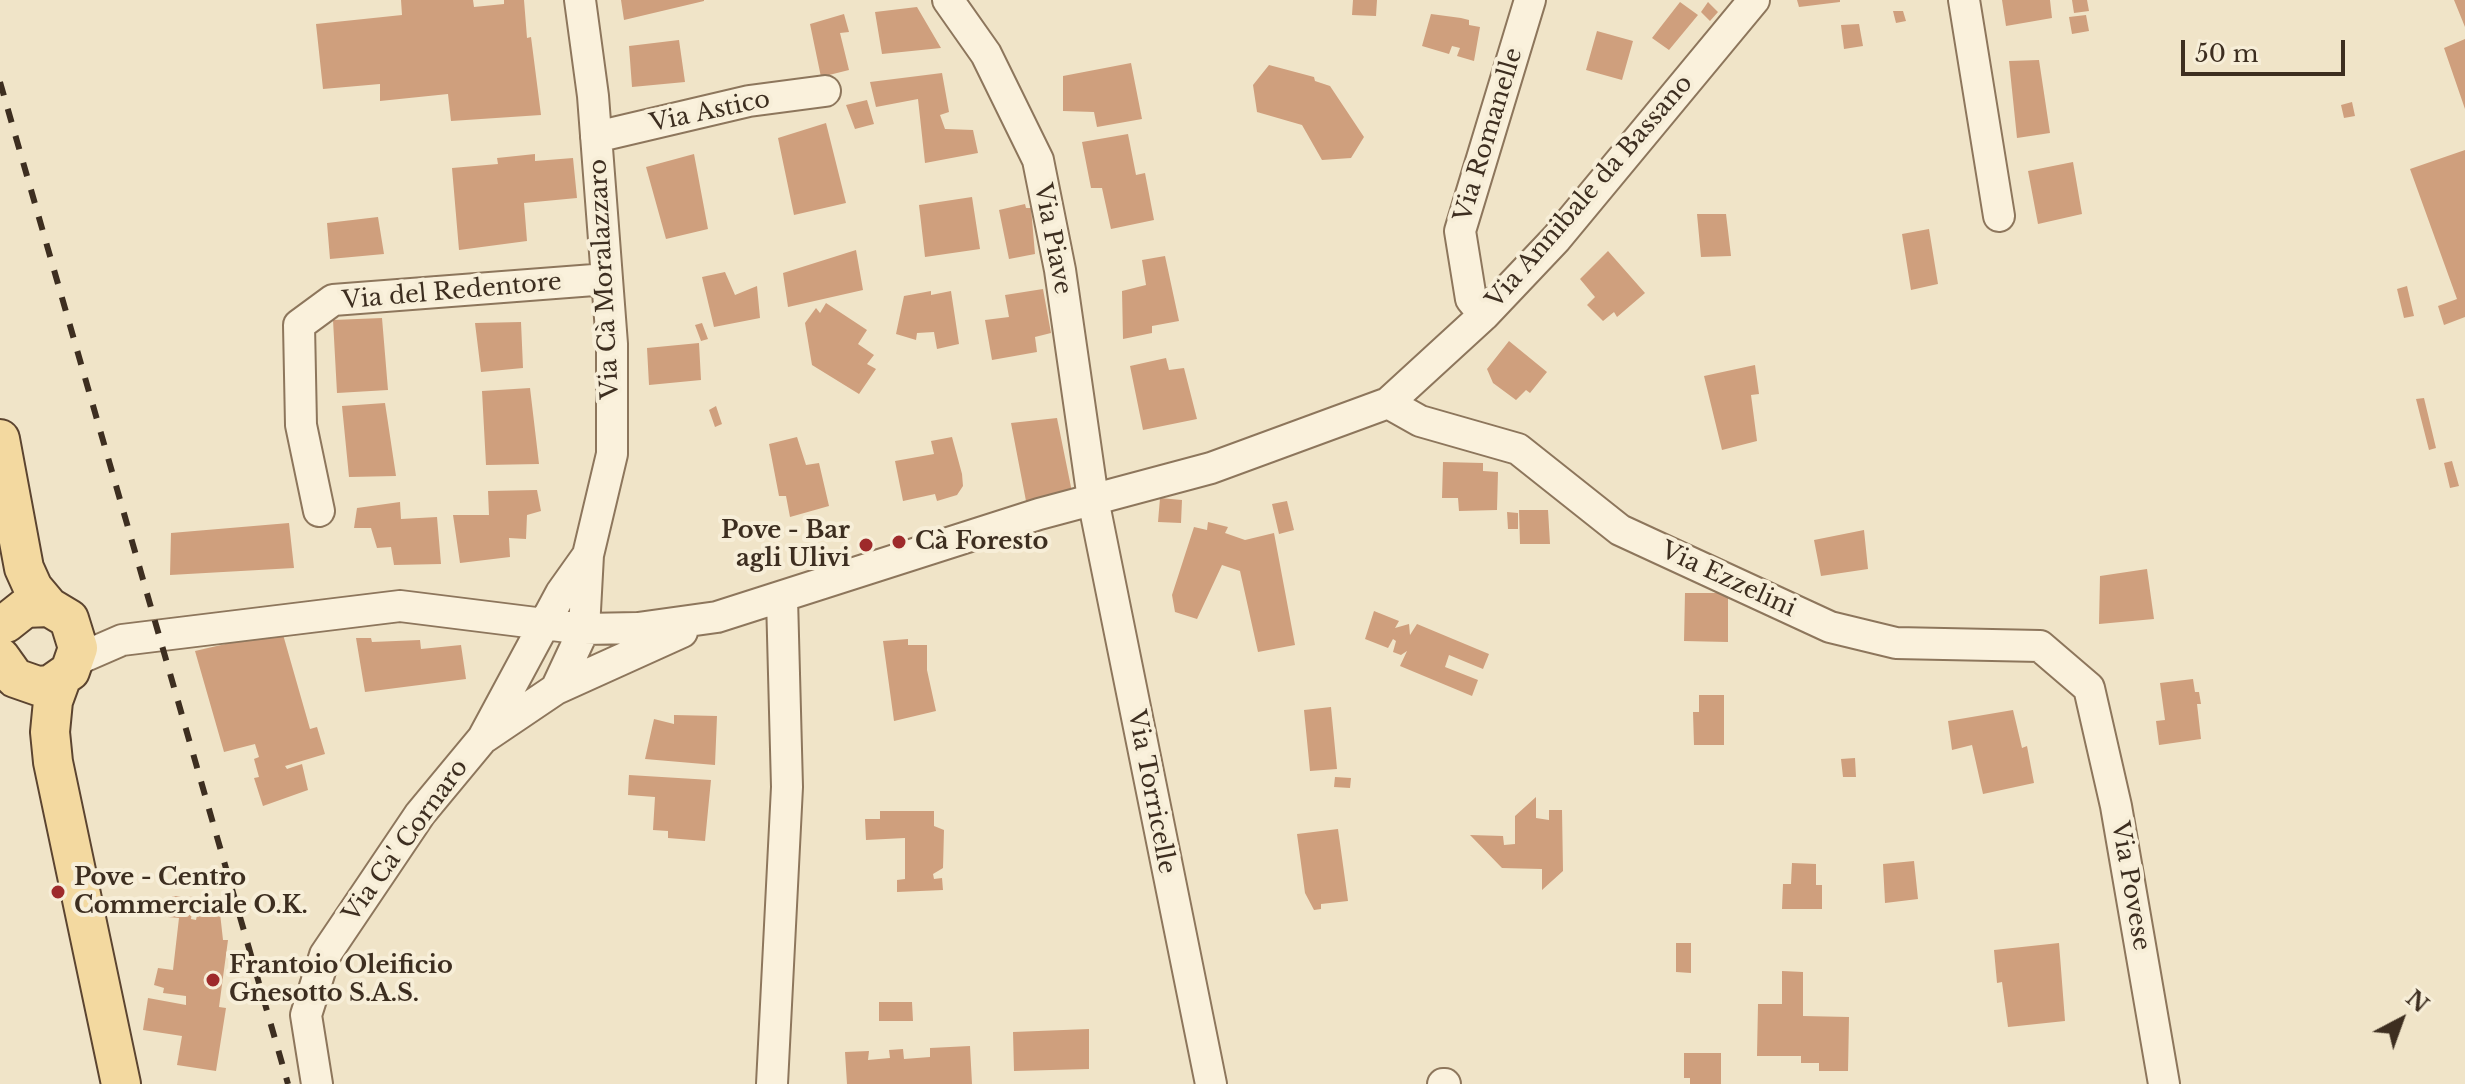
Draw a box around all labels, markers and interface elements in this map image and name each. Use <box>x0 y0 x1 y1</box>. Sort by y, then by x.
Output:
scale bar <box>2185 24 2349 74</box>
text: 50 m <box>2195 39 2258 68</box>
street label: Via Romanelle <box>1449 45 1529 225</box>
street label: Via Annibale da Bassano <box>1481 70 1699 314</box>
street label: Via Astico <box>647 85 773 139</box>
street label: Via Cà Moralazzaro <box>584 158 626 400</box>
street label: Via Piave <box>1027 181 1077 297</box>
street label: Via del Redentore <box>341 268 563 316</box>
place label: Pove - Bar agli Ulivi <box>721 517 850 573</box>
place label: Cà Foresto <box>915 528 1048 556</box>
marker: Cà Foresto <box>890 533 908 551</box>
marker: Pove - Bar agli Ulivi <box>857 536 875 554</box>
street label: Via Ezzelini <box>1656 536 1800 624</box>
street label: Via Torricelle <box>1121 708 1181 876</box>
street label: Via Ca' Cornaro <box>337 754 475 928</box>
street label: Via Povese <box>2104 819 2156 953</box>
place label: Pove - Centro Commerciale O.K. <box>74 864 308 920</box>
marker: Pove - Centro Commerciale O.K. <box>49 883 67 901</box>
place label: Frantoio Oleificio Gnesotto S.A.S. <box>229 952 453 1008</box>
marker: Frantoio Oleificio Gnesotto S.A.S. <box>204 971 222 989</box>
north arrow <box>2361 980 2441 1060</box>
text: N <box>2400 985 2434 1018</box>

